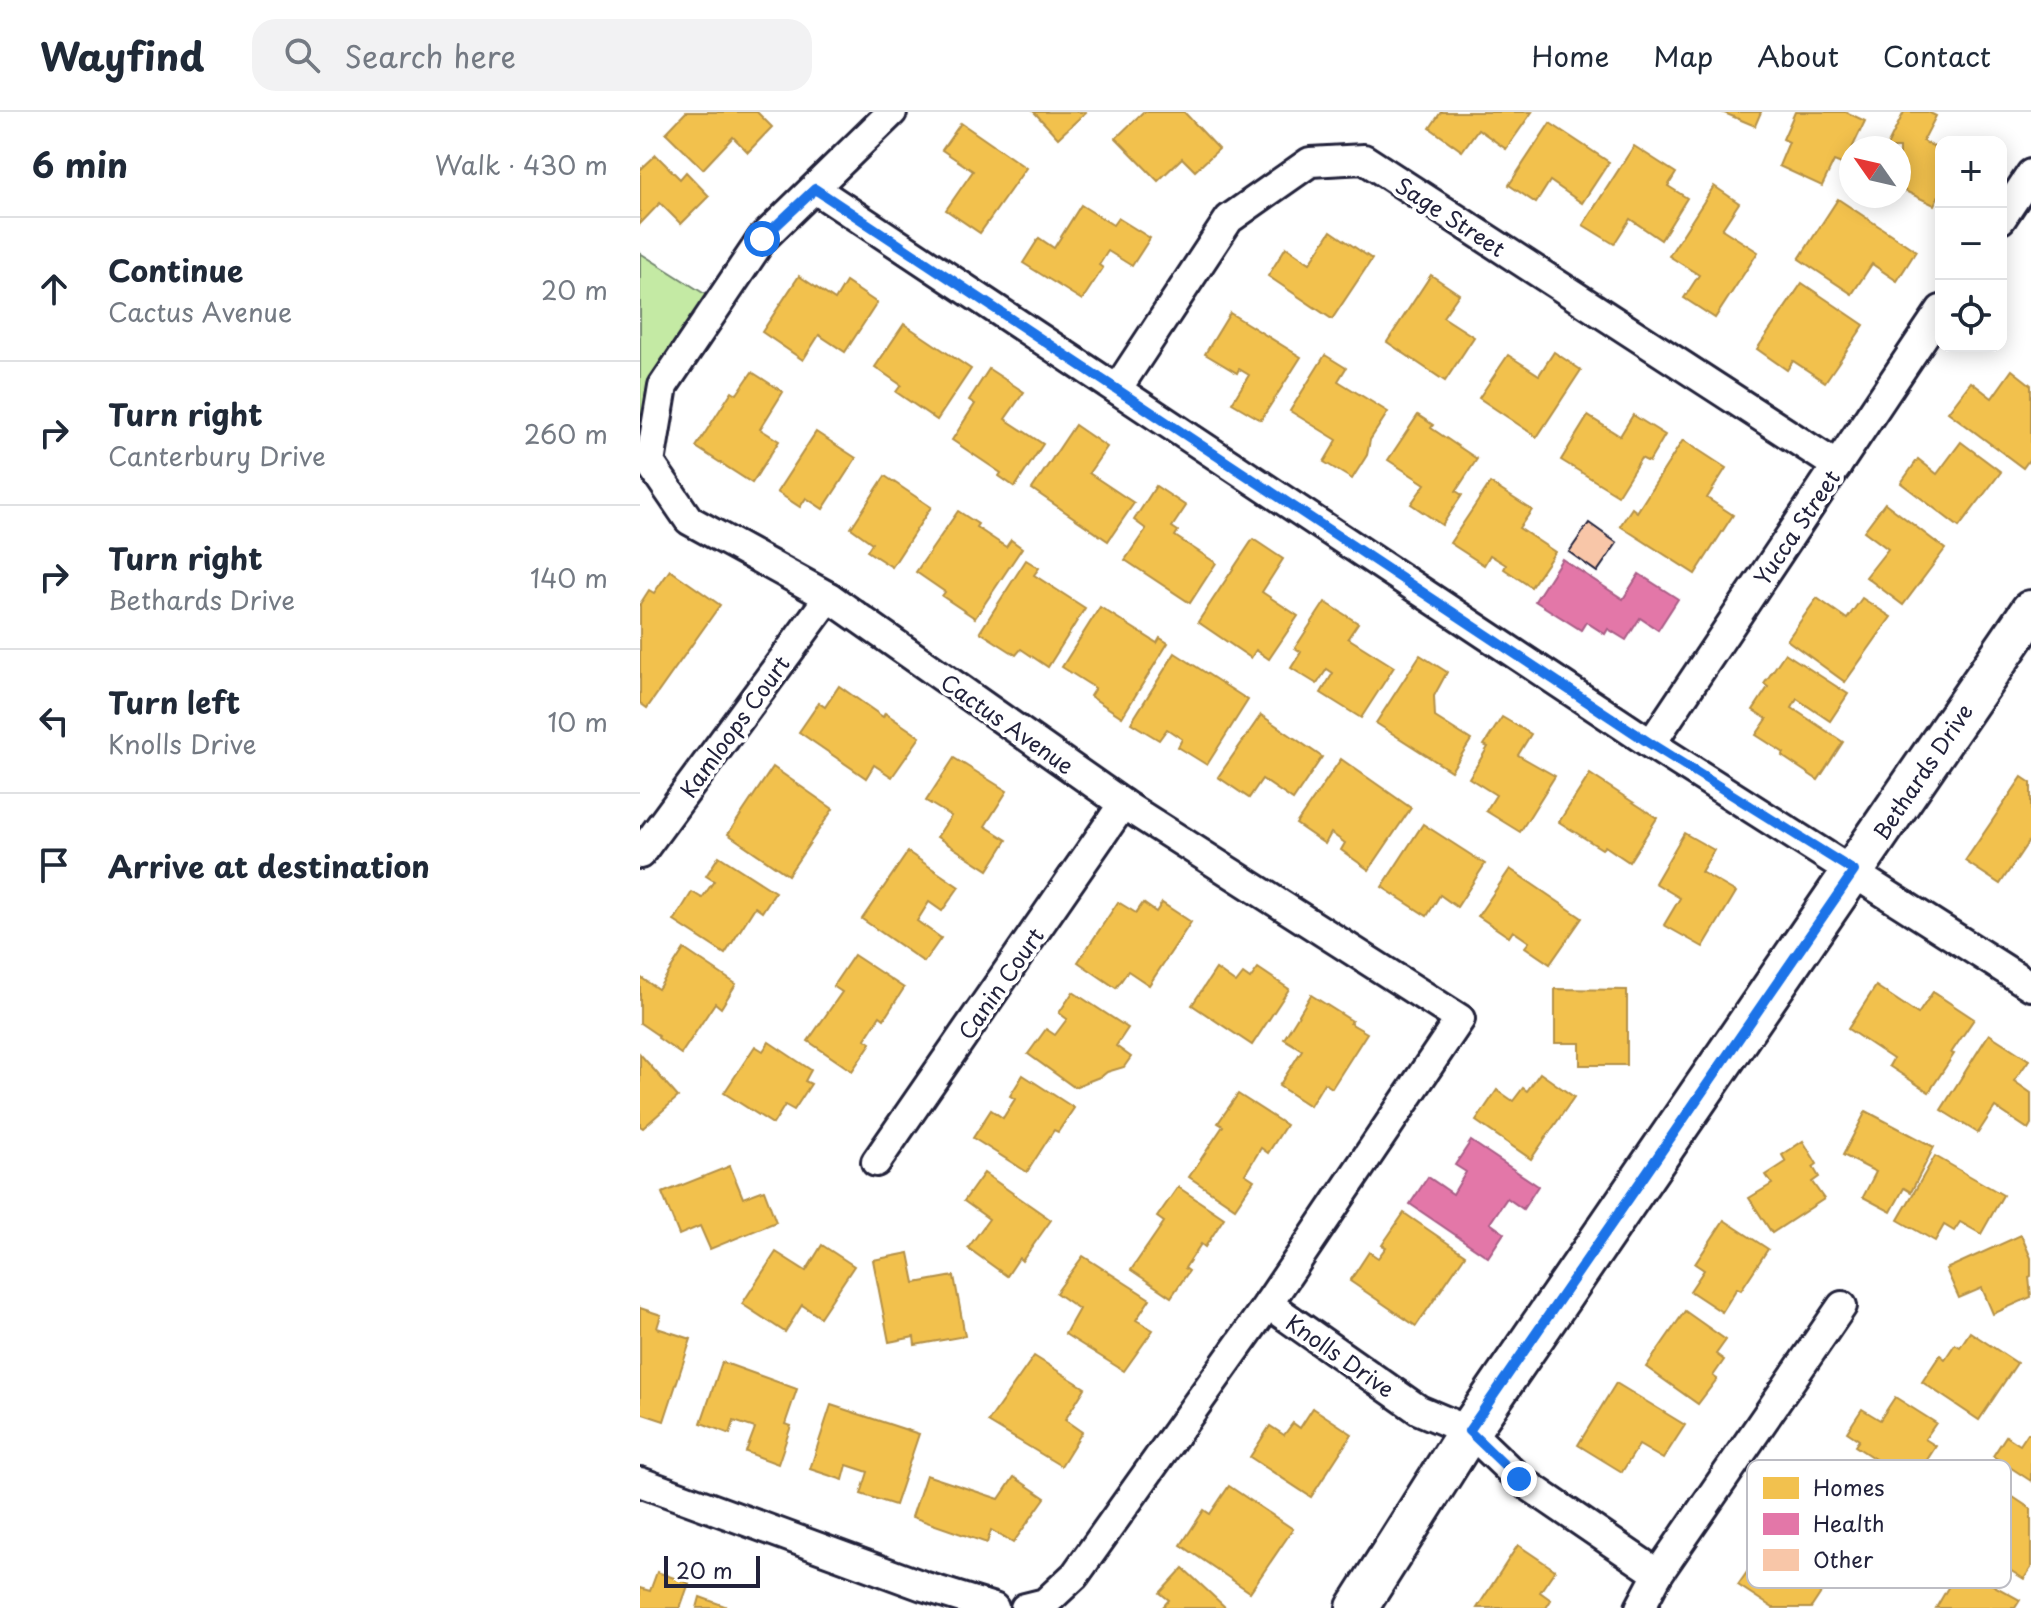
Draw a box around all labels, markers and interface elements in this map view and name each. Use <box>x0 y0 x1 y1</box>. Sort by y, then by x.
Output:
search box <box>252 19 812 91</box>
text: Wayfind <box>40 27 204 84</box>
icon: search <box>280 33 324 77</box>
text: Search here <box>344 33 516 78</box>
text: Home <box>1531 34 1609 77</box>
text: Map <box>1653 34 1713 77</box>
text: About <box>1757 34 1839 77</box>
text: Contact <box>1883 34 1991 77</box>
north arrow <box>1839 136 1911 208</box>
map controls <box>1935 136 2007 352</box>
button: + <box>1935 136 2007 208</box>
text: 6 min <box>32 138 128 190</box>
text: Walk · 430 m <box>435 145 608 184</box>
street label: Sage Street <box>1390 168 1513 264</box>
button: − <box>1935 208 2007 280</box>
route start <box>744 221 780 257</box>
text: Continue <box>108 247 243 292</box>
icon: ahead <box>32 267 76 311</box>
text: 20 m <box>541 270 608 309</box>
button: locate <box>1935 280 2007 352</box>
text: Cactus Avenue <box>108 292 292 331</box>
text: Turn right <box>108 391 263 436</box>
icon: right <box>32 411 76 455</box>
text: 260 m <box>524 414 608 453</box>
text: Canterbury Drive <box>108 436 326 475</box>
street label: Yucca Street <box>1745 462 1847 592</box>
text: Turn right <box>108 535 263 580</box>
icon: right <box>32 555 76 599</box>
text: 140 m <box>530 558 608 597</box>
text: Bethards Drive <box>108 580 295 619</box>
street label: Kamloops Court <box>671 648 797 804</box>
street label: Cactus Avenue <box>935 665 1081 781</box>
text: Turn left <box>108 679 240 724</box>
street label: Bethards Drive <box>1864 696 1980 846</box>
icon: left <box>32 699 76 743</box>
text: 10 m <box>547 702 608 741</box>
text: Knolls Drive <box>108 724 257 763</box>
icon: arrive <box>32 843 76 887</box>
text: Arrive at destination <box>108 843 430 888</box>
street label: Canin Court <box>949 920 1051 1046</box>
street label: Knolls Drive <box>1280 1305 1402 1405</box>
legend <box>1747 1460 2011 1588</box>
route end <box>1501 1461 1537 1497</box>
text: Homes <box>1813 1470 1884 1503</box>
text: Health <box>1813 1506 1885 1539</box>
text: Other <box>1813 1542 1874 1575</box>
scale bar <box>664 1552 760 1588</box>
text: 20 m <box>676 1553 733 1586</box>

